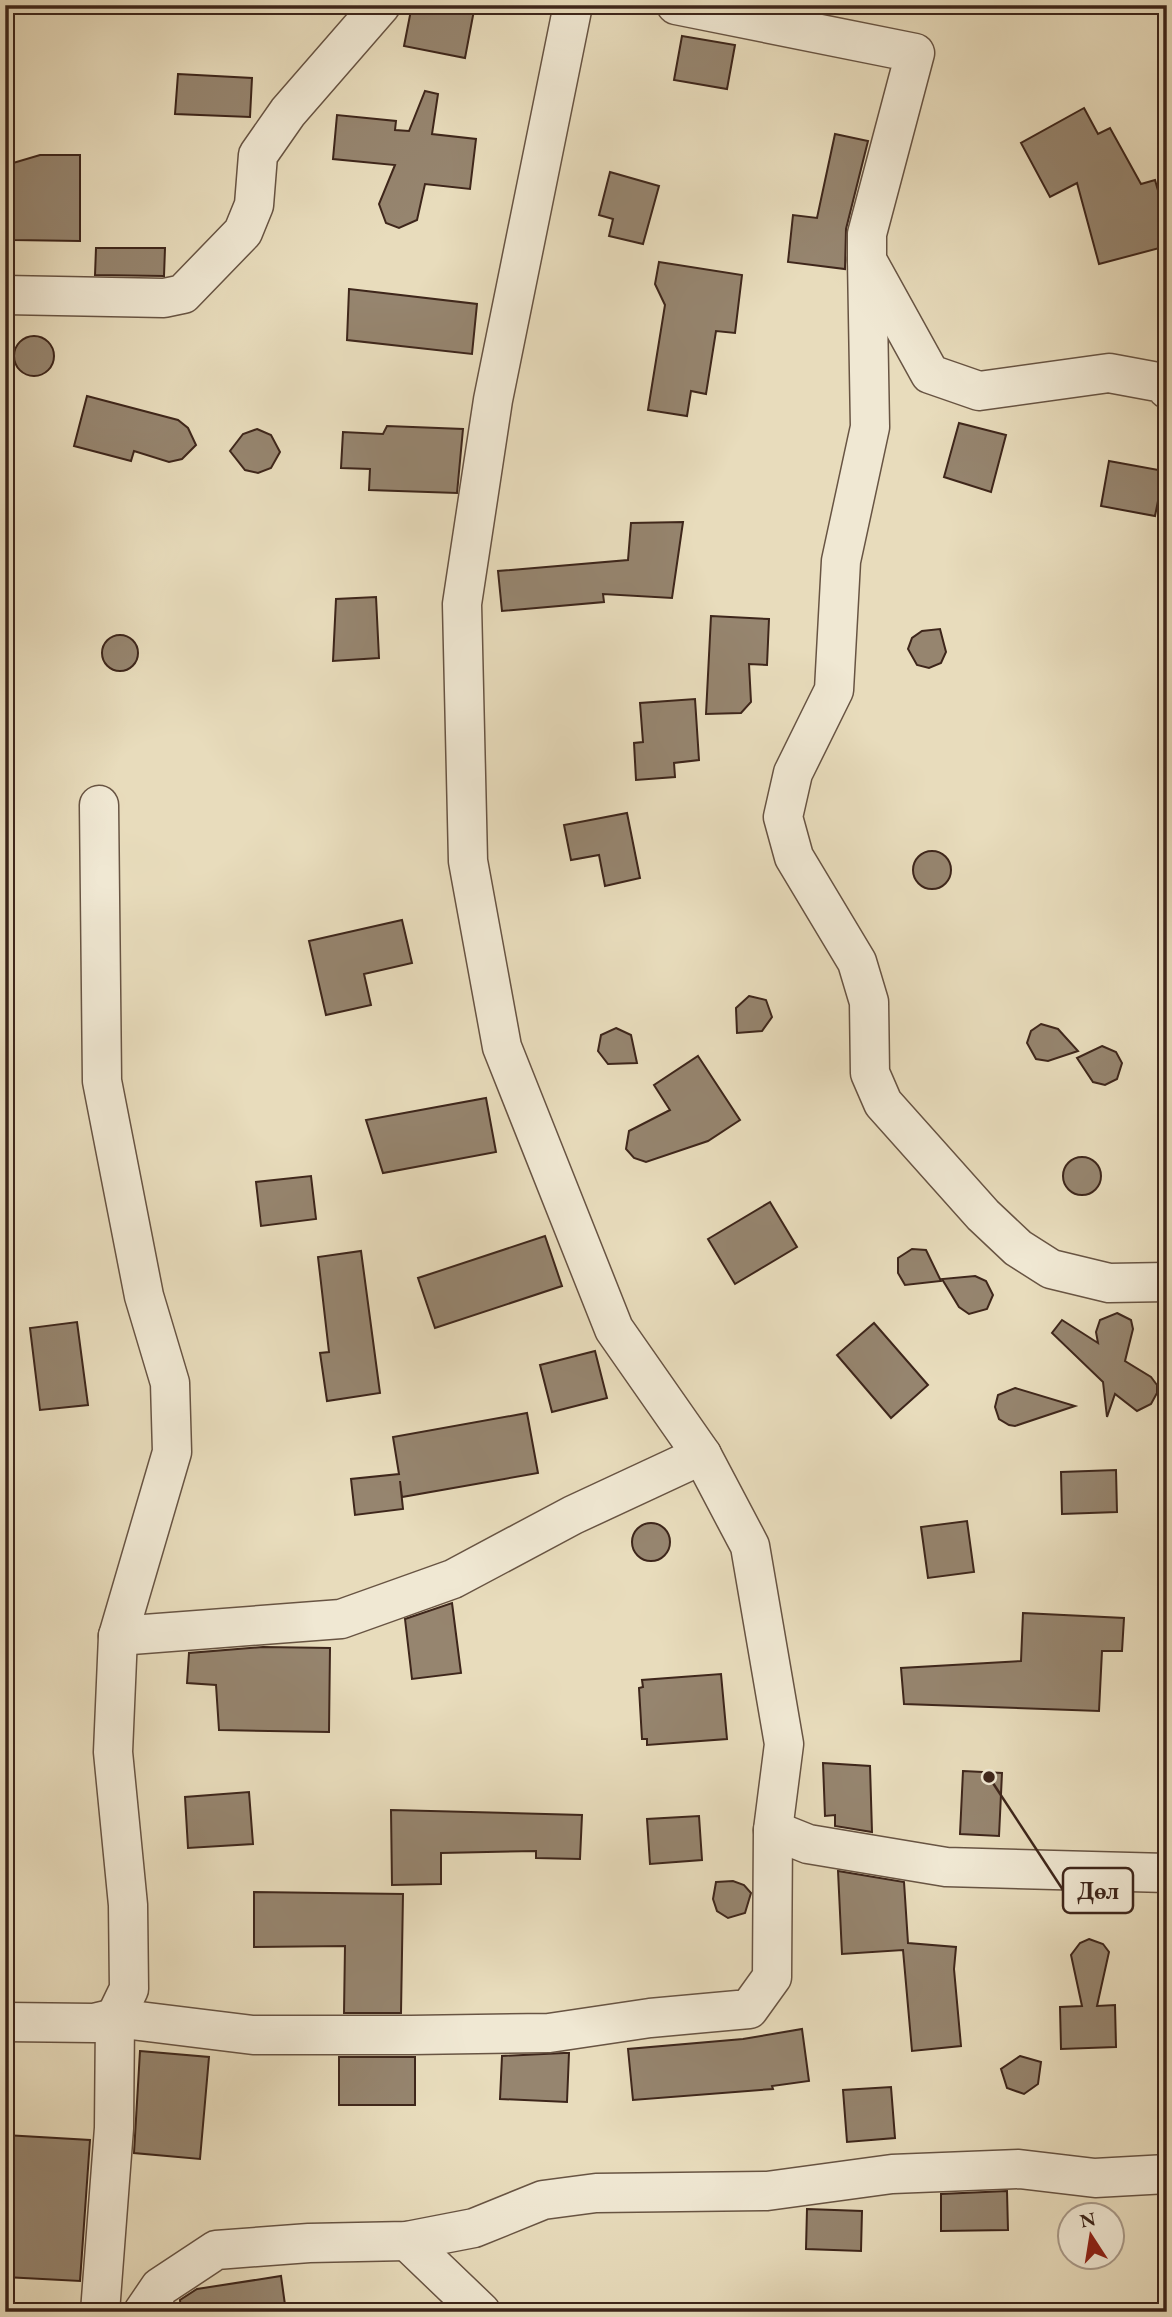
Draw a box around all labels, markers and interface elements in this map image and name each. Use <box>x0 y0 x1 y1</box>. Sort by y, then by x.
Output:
callout: Дөл <box>1063 1868 1133 1913</box>
text: Дөл <box>1077 1875 1119 1906</box>
north arrow <box>1056 2202 1126 2272</box>
text: N <box>1077 2206 1098 2234</box>

